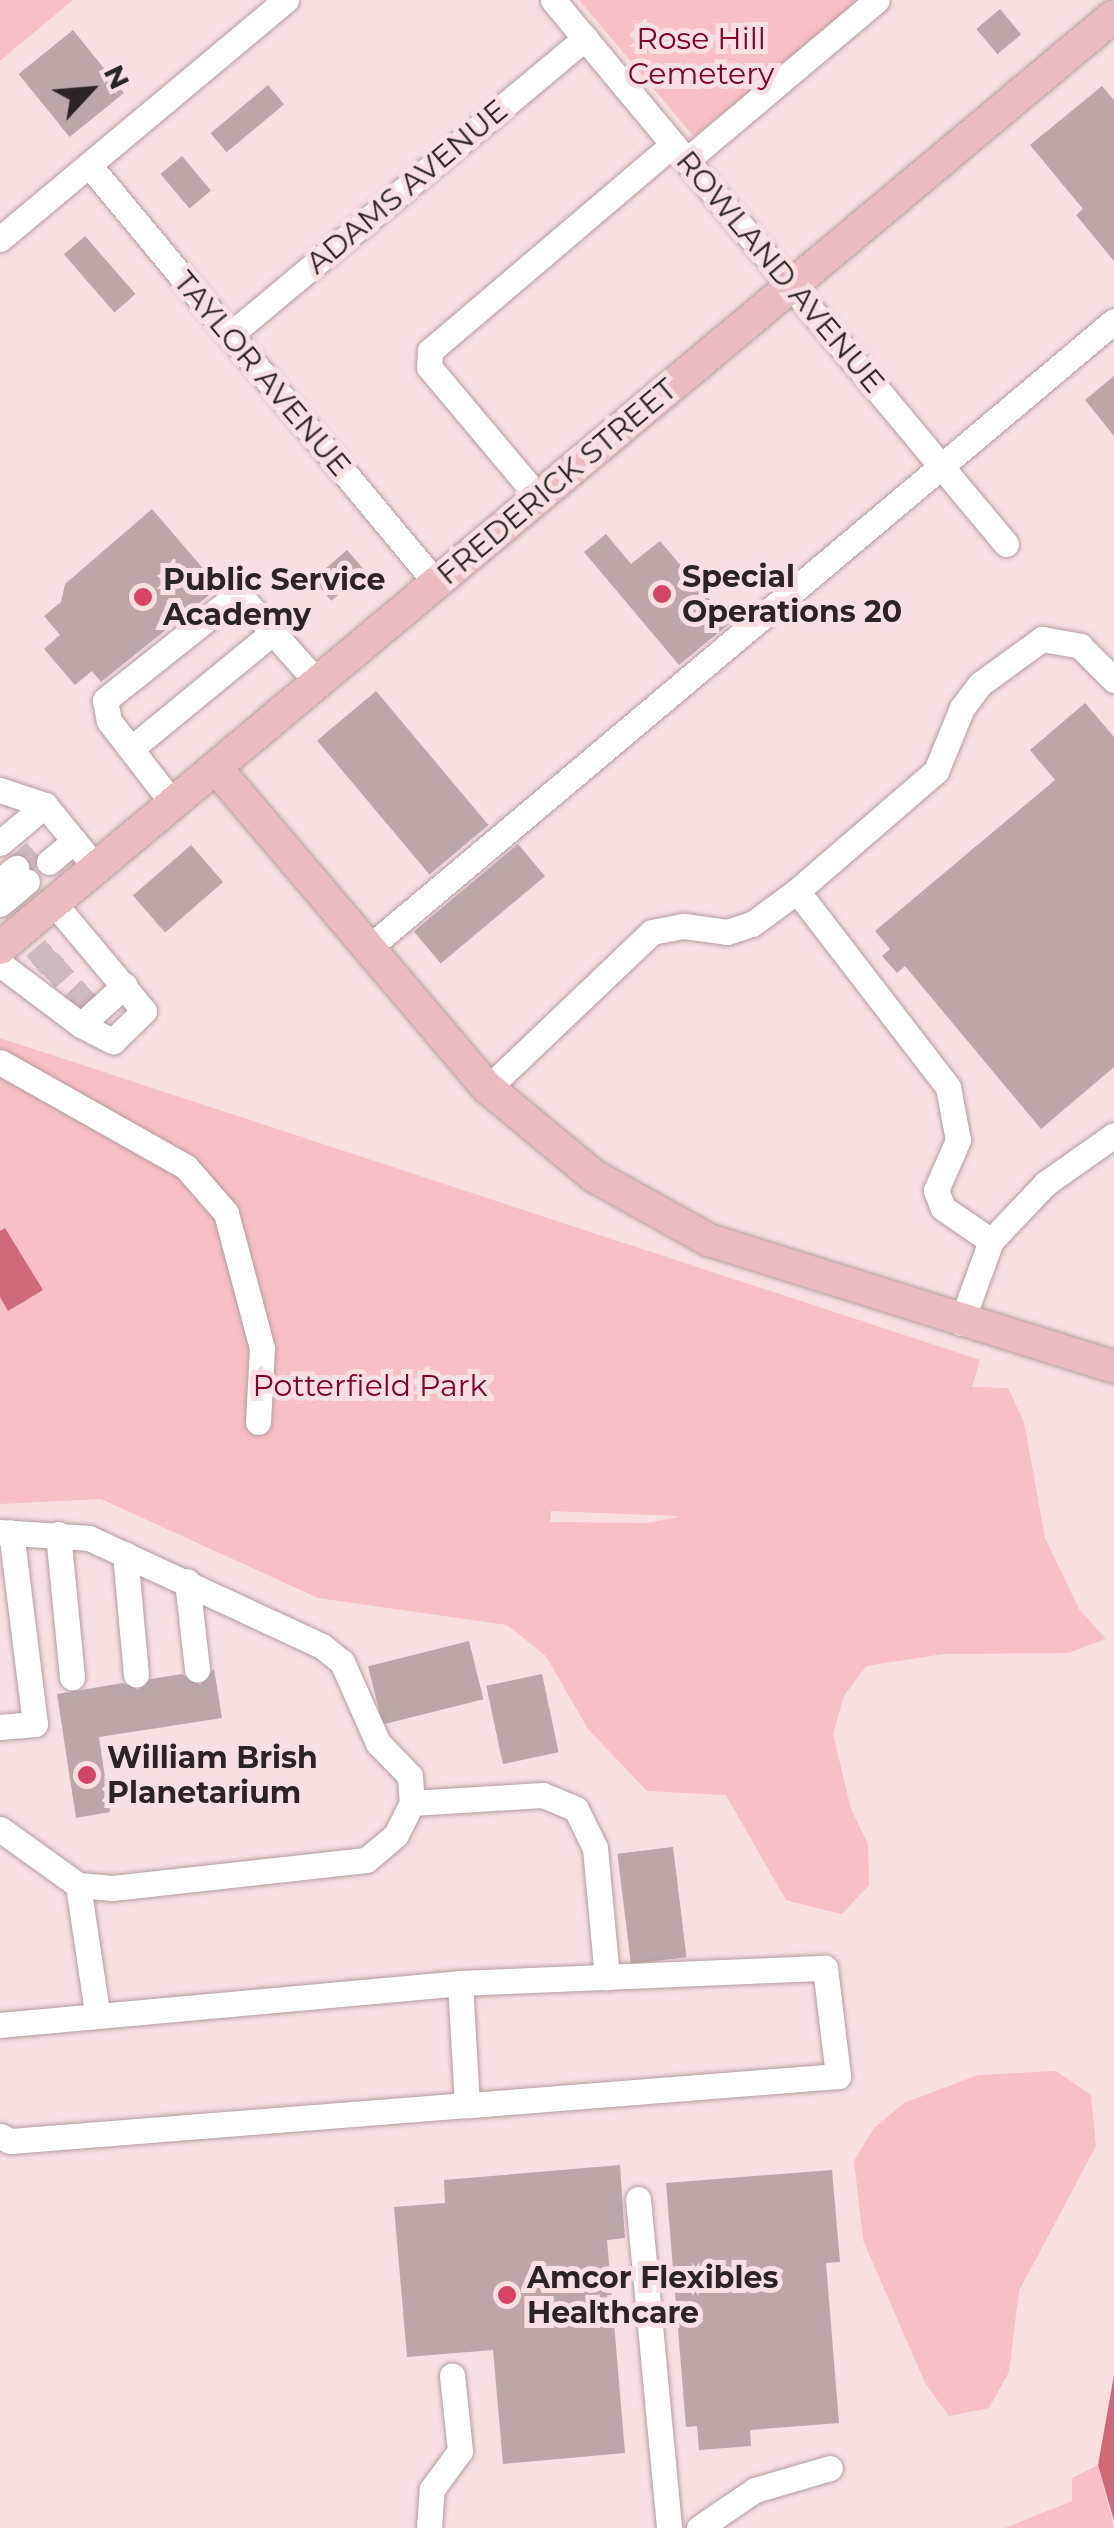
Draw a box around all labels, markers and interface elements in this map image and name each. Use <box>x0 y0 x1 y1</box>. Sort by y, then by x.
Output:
park label: Rose Hill Cemetery <box>628 21 774 92</box>
north arrow <box>40 40 140 140</box>
text: N <box>97 59 137 94</box>
street label: ADAMS AVENUE <box>299 92 515 282</box>
street label: ROWLAND AVENUE <box>668 144 892 400</box>
street label: TAYLOR AVENUE <box>166 264 358 484</box>
street label: FREDERICK STREET <box>430 371 684 593</box>
place label: Special Operations 20 <box>682 559 902 630</box>
place label: Public Service Academy <box>163 562 385 632</box>
marker: Special Operations 20 <box>651 583 673 605</box>
marker: Public Service Academy <box>132 586 154 608</box>
park label: Potterfield Park <box>252 1368 488 1404</box>
place label: William Brish Planetarium <box>107 1740 318 1810</box>
marker: William Brish Planetarium <box>76 1764 98 1786</box>
place label: Amcor Flexibles Healthcare <box>527 2260 778 2330</box>
marker: Amcor Flexibles Healthcare <box>496 2284 518 2306</box>

